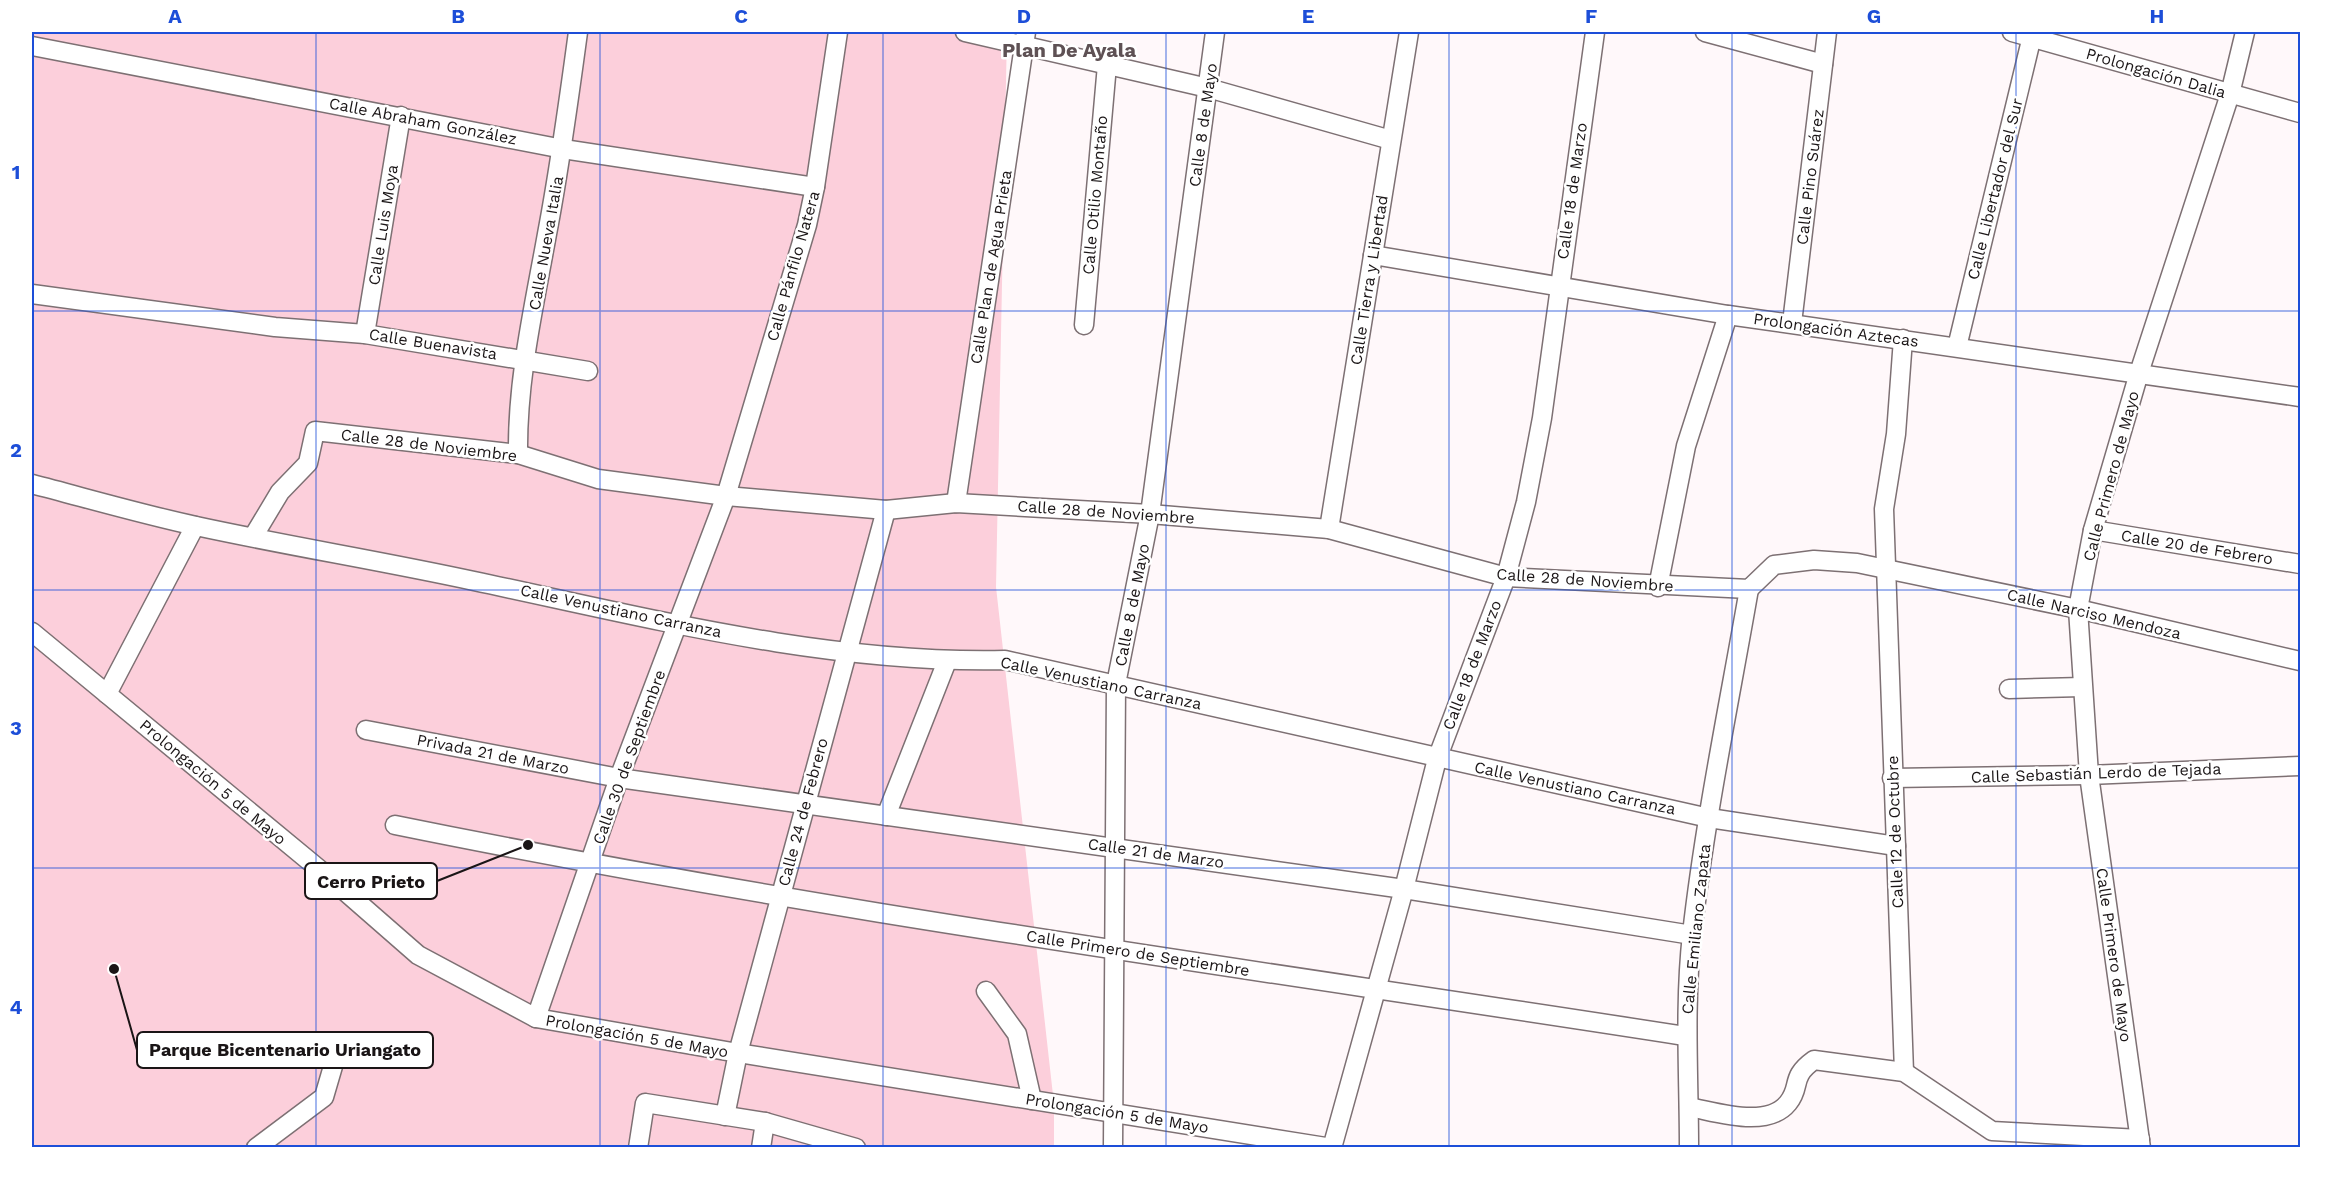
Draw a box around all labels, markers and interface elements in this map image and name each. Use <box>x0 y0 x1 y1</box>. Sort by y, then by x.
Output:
text: A <box>168 4 182 28</box>
text: B <box>451 4 465 28</box>
text: C <box>734 4 748 28</box>
text: D <box>1017 4 1031 28</box>
text: E <box>1302 4 1314 28</box>
text: F <box>1585 4 1597 28</box>
text: G <box>1867 4 1881 28</box>
text: H <box>2150 4 2164 28</box>
district label: Plan De Ayala <box>1002 38 1137 62</box>
street label: Prolongación Dalia <box>2084 44 2228 102</box>
street label: Calle 8 de Mayo <box>1185 62 1221 188</box>
street label: Calle Abraham González <box>328 93 518 149</box>
street label: Calle Libertador del Sur <box>1963 96 2027 282</box>
street label: Calle Pino Suárez <box>1792 108 1828 246</box>
street label: Calle Otilio Montaño <box>1079 115 1111 275</box>
street label: Calle 18 de Marzo <box>1553 122 1591 260</box>
text: 1 <box>12 160 20 184</box>
street label: Calle Luis Moya <box>364 163 402 287</box>
street label: Calle Plan de Agua Prieta <box>966 169 1016 365</box>
street label: Calle Nueva Italia <box>525 174 567 312</box>
street label: Calle Pánfilo Natera <box>762 189 824 343</box>
street label: Calle Tierra y Libertad <box>1346 194 1392 366</box>
street label: Prolongación Aztecas <box>1752 309 1920 351</box>
street label: Calle Buenavista <box>368 324 498 364</box>
street label: Calle Primero de Mayo <box>2079 389 2143 563</box>
street label: Calle 28 de Noviembre <box>340 425 518 465</box>
text: 2 <box>10 438 22 462</box>
street label: Calle 28 de Noviembre <box>1017 496 1195 528</box>
street label: Calle 20 de Febrero <box>2120 526 2274 568</box>
street label: Calle 8 de Mayo <box>1111 542 1153 668</box>
street label: Calle 28 de Noviembre <box>1496 564 1674 596</box>
street label: Calle Venustiano Carranza <box>519 580 723 642</box>
street label: Calle Narciso Mendoza <box>2005 585 2183 643</box>
street label: Calle 18 de Marzo <box>1438 597 1506 733</box>
street label: Calle Venustiano Carranza <box>999 652 1203 714</box>
street label: Calle 30 de Septiembre <box>589 667 669 847</box>
street label: Prolongación 5 de Mayo <box>136 715 290 849</box>
text: 3 <box>10 716 22 740</box>
street label: Privada 21 de Marzo <box>415 730 571 778</box>
street label: Calle 24 de Febrero <box>774 736 832 888</box>
street label: Calle 12 de Octubre <box>1883 755 1907 909</box>
street label: Calle Venustiano Carranza <box>1473 757 1677 819</box>
street label: Calle Sebastián Lerdo de Tejada <box>1970 759 2222 787</box>
street label: Calle 21 de Marzo <box>1087 834 1225 872</box>
street label: Calle Emiliano Zapata <box>1678 843 1714 1015</box>
callout: Cerro Prieto <box>305 863 437 899</box>
street label: Calle Primero de Mayo <box>2092 867 2136 1043</box>
text: Cerro Prieto <box>317 871 425 892</box>
street label: Calle Primero de Septiembre <box>1025 926 1251 980</box>
text: 4 <box>10 995 23 1019</box>
street label: Prolongación 5 de Mayo <box>544 1011 730 1061</box>
callout: Parque Bicentenario Uriangato <box>137 1032 433 1068</box>
text: Parque Bicentenario Uriangato <box>149 1039 421 1060</box>
street label: Prolongación 5 de Mayo <box>1024 1089 1210 1137</box>

